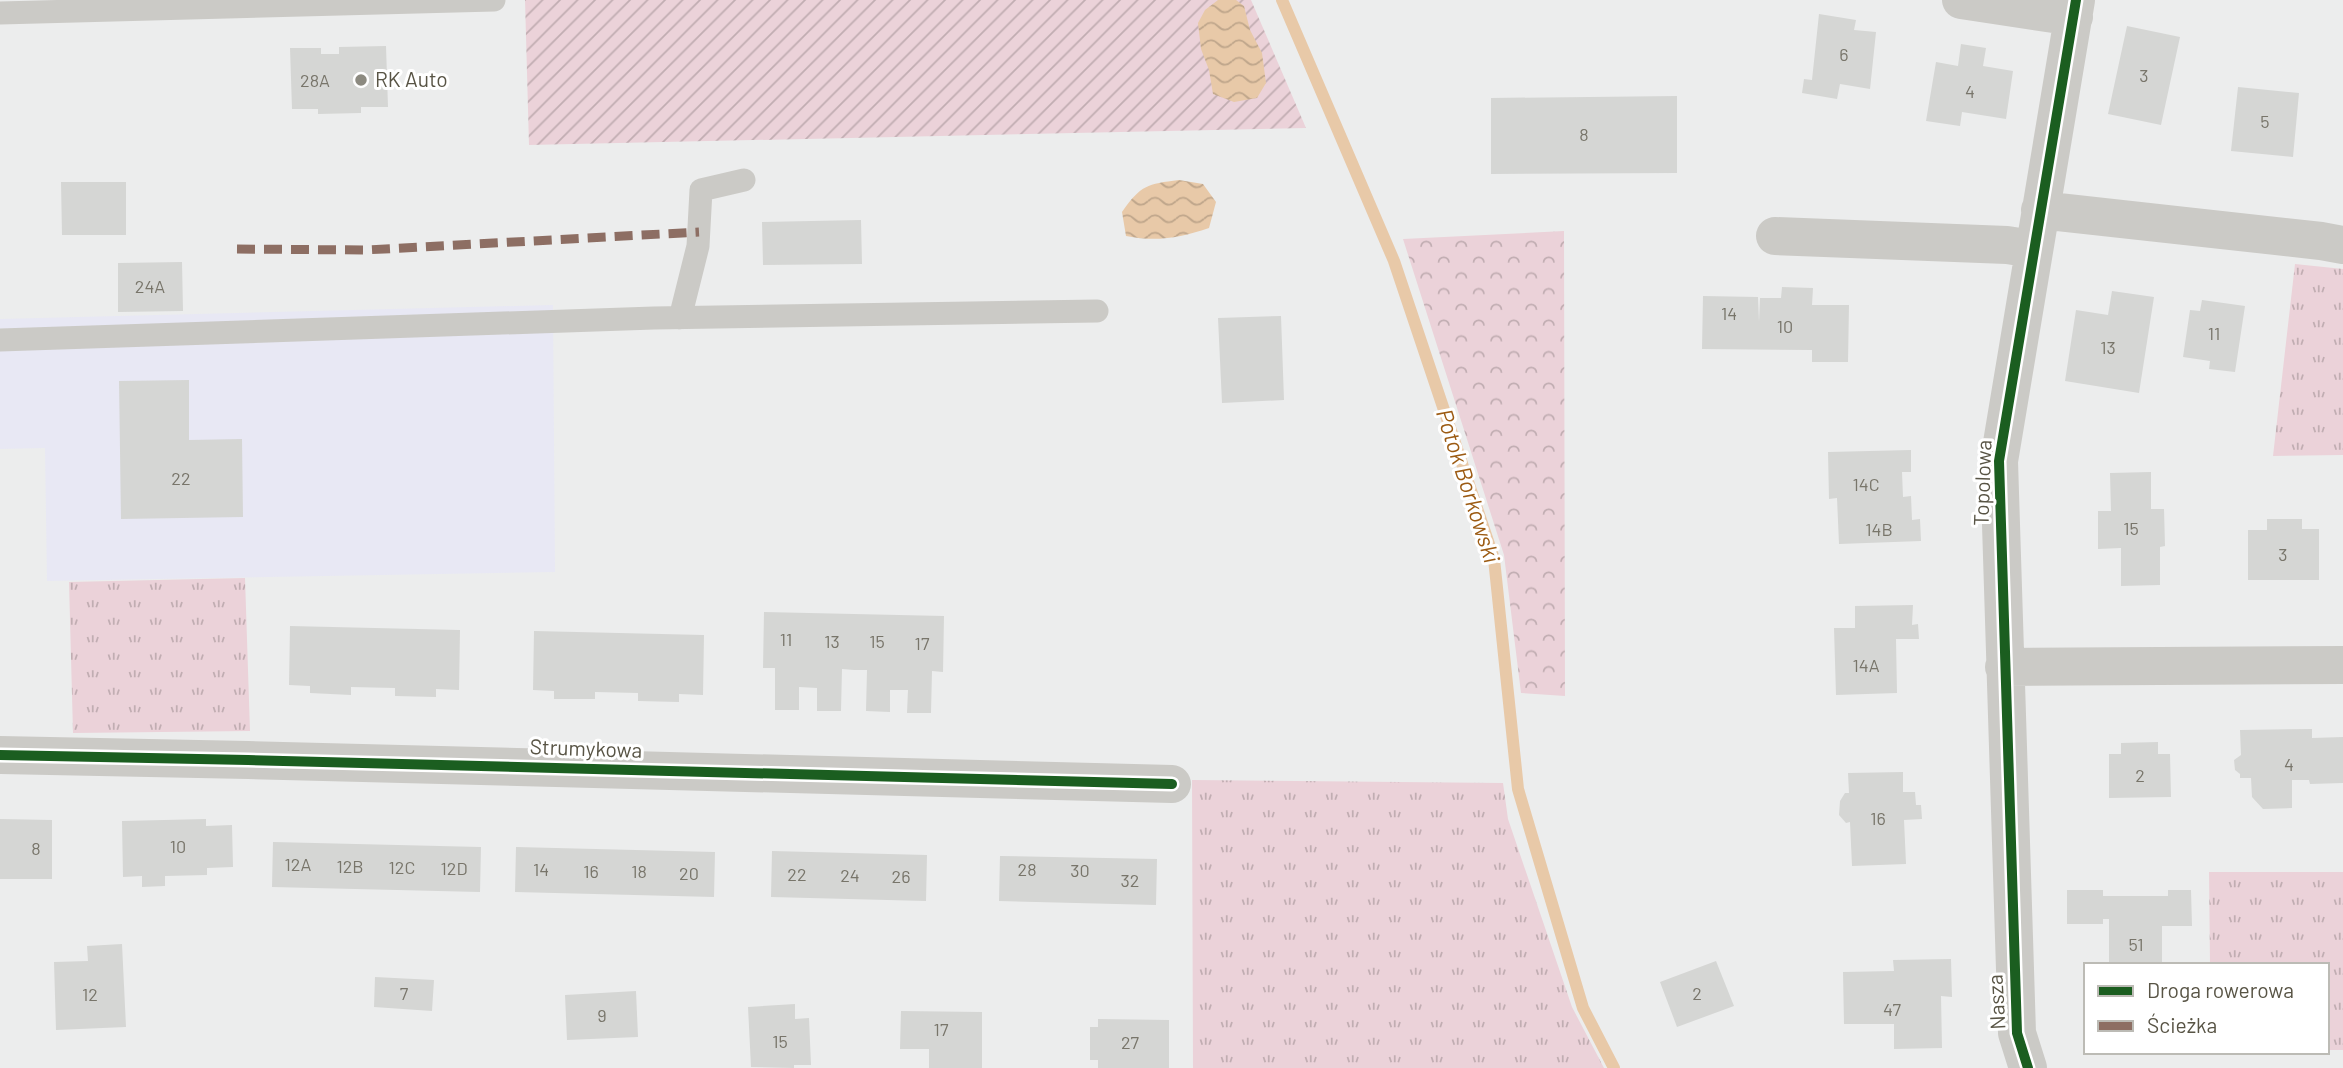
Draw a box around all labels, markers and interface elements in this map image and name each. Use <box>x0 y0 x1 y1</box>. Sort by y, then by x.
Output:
house number: 6 <box>1839 43 1849 65</box>
house number: 3 <box>2139 64 2149 86</box>
place label: RK Auto <box>375 66 448 91</box>
house number: 28A <box>300 69 330 91</box>
marker: RK Auto <box>353 72 369 88</box>
house number: 4 <box>1965 80 1975 102</box>
house number: 5 <box>2260 110 2270 132</box>
house number: 8 <box>1579 123 1589 145</box>
house number: 24A <box>135 275 165 297</box>
house number: 14 <box>1721 302 1737 324</box>
house number: 10 <box>1777 315 1793 337</box>
house number: 11 <box>2208 322 2220 344</box>
house number: 13 <box>2100 336 2116 358</box>
water label: Potok Borkowski <box>1431 405 1507 566</box>
street label: Topolowa <box>1968 439 1995 527</box>
house number: 22 <box>171 467 191 489</box>
house number: 14C <box>1852 473 1880 495</box>
house number: 15 <box>2123 517 2139 539</box>
house number: 14B <box>1865 518 1893 540</box>
house number: 3 <box>2278 543 2288 565</box>
house number: 11 <box>780 628 792 650</box>
house number: 13 <box>824 630 840 652</box>
house number: 15 <box>869 630 885 652</box>
house number: 17 <box>915 632 930 654</box>
house number: 14A <box>1852 654 1880 676</box>
street label: Strumykowa <box>529 733 643 762</box>
house number: 4 <box>2284 753 2294 775</box>
house number: 2 <box>2135 764 2145 786</box>
house number: 16 <box>1870 807 1886 829</box>
house number: 10 <box>170 835 186 857</box>
house number: 8 <box>31 837 41 859</box>
house number: 12A <box>285 853 312 875</box>
house number: 12B <box>336 855 364 877</box>
house number: 12C <box>389 856 415 878</box>
house number: 12D <box>440 857 468 879</box>
house number: 14 <box>533 858 549 880</box>
house number: 28 <box>1017 858 1037 880</box>
house number: 30 <box>1070 859 1090 881</box>
house number: 16 <box>583 860 599 882</box>
house number: 18 <box>631 860 647 882</box>
house number: 20 <box>679 862 699 884</box>
house number: 22 <box>787 863 807 885</box>
house number: 24 <box>840 864 860 886</box>
house number: 26 <box>892 865 910 887</box>
house number: 32 <box>1121 869 1139 891</box>
house number: 51 <box>2128 933 2144 955</box>
legend <box>2084 963 2329 1054</box>
street label: Nasza <box>1982 974 2009 1030</box>
text: Droga rowerowa <box>2147 977 2294 1002</box>
house number: 7 <box>400 982 409 1004</box>
house number: 2 <box>1692 982 1702 1004</box>
house number: 12 <box>82 983 98 1005</box>
house number: 47 <box>1883 998 1901 1020</box>
house number: 9 <box>597 1004 607 1026</box>
text: Ścieżka <box>2147 1012 2217 1037</box>
house number: 17 <box>934 1018 949 1040</box>
house number: 15 <box>772 1030 788 1052</box>
house number: 27 <box>1121 1031 1140 1053</box>

